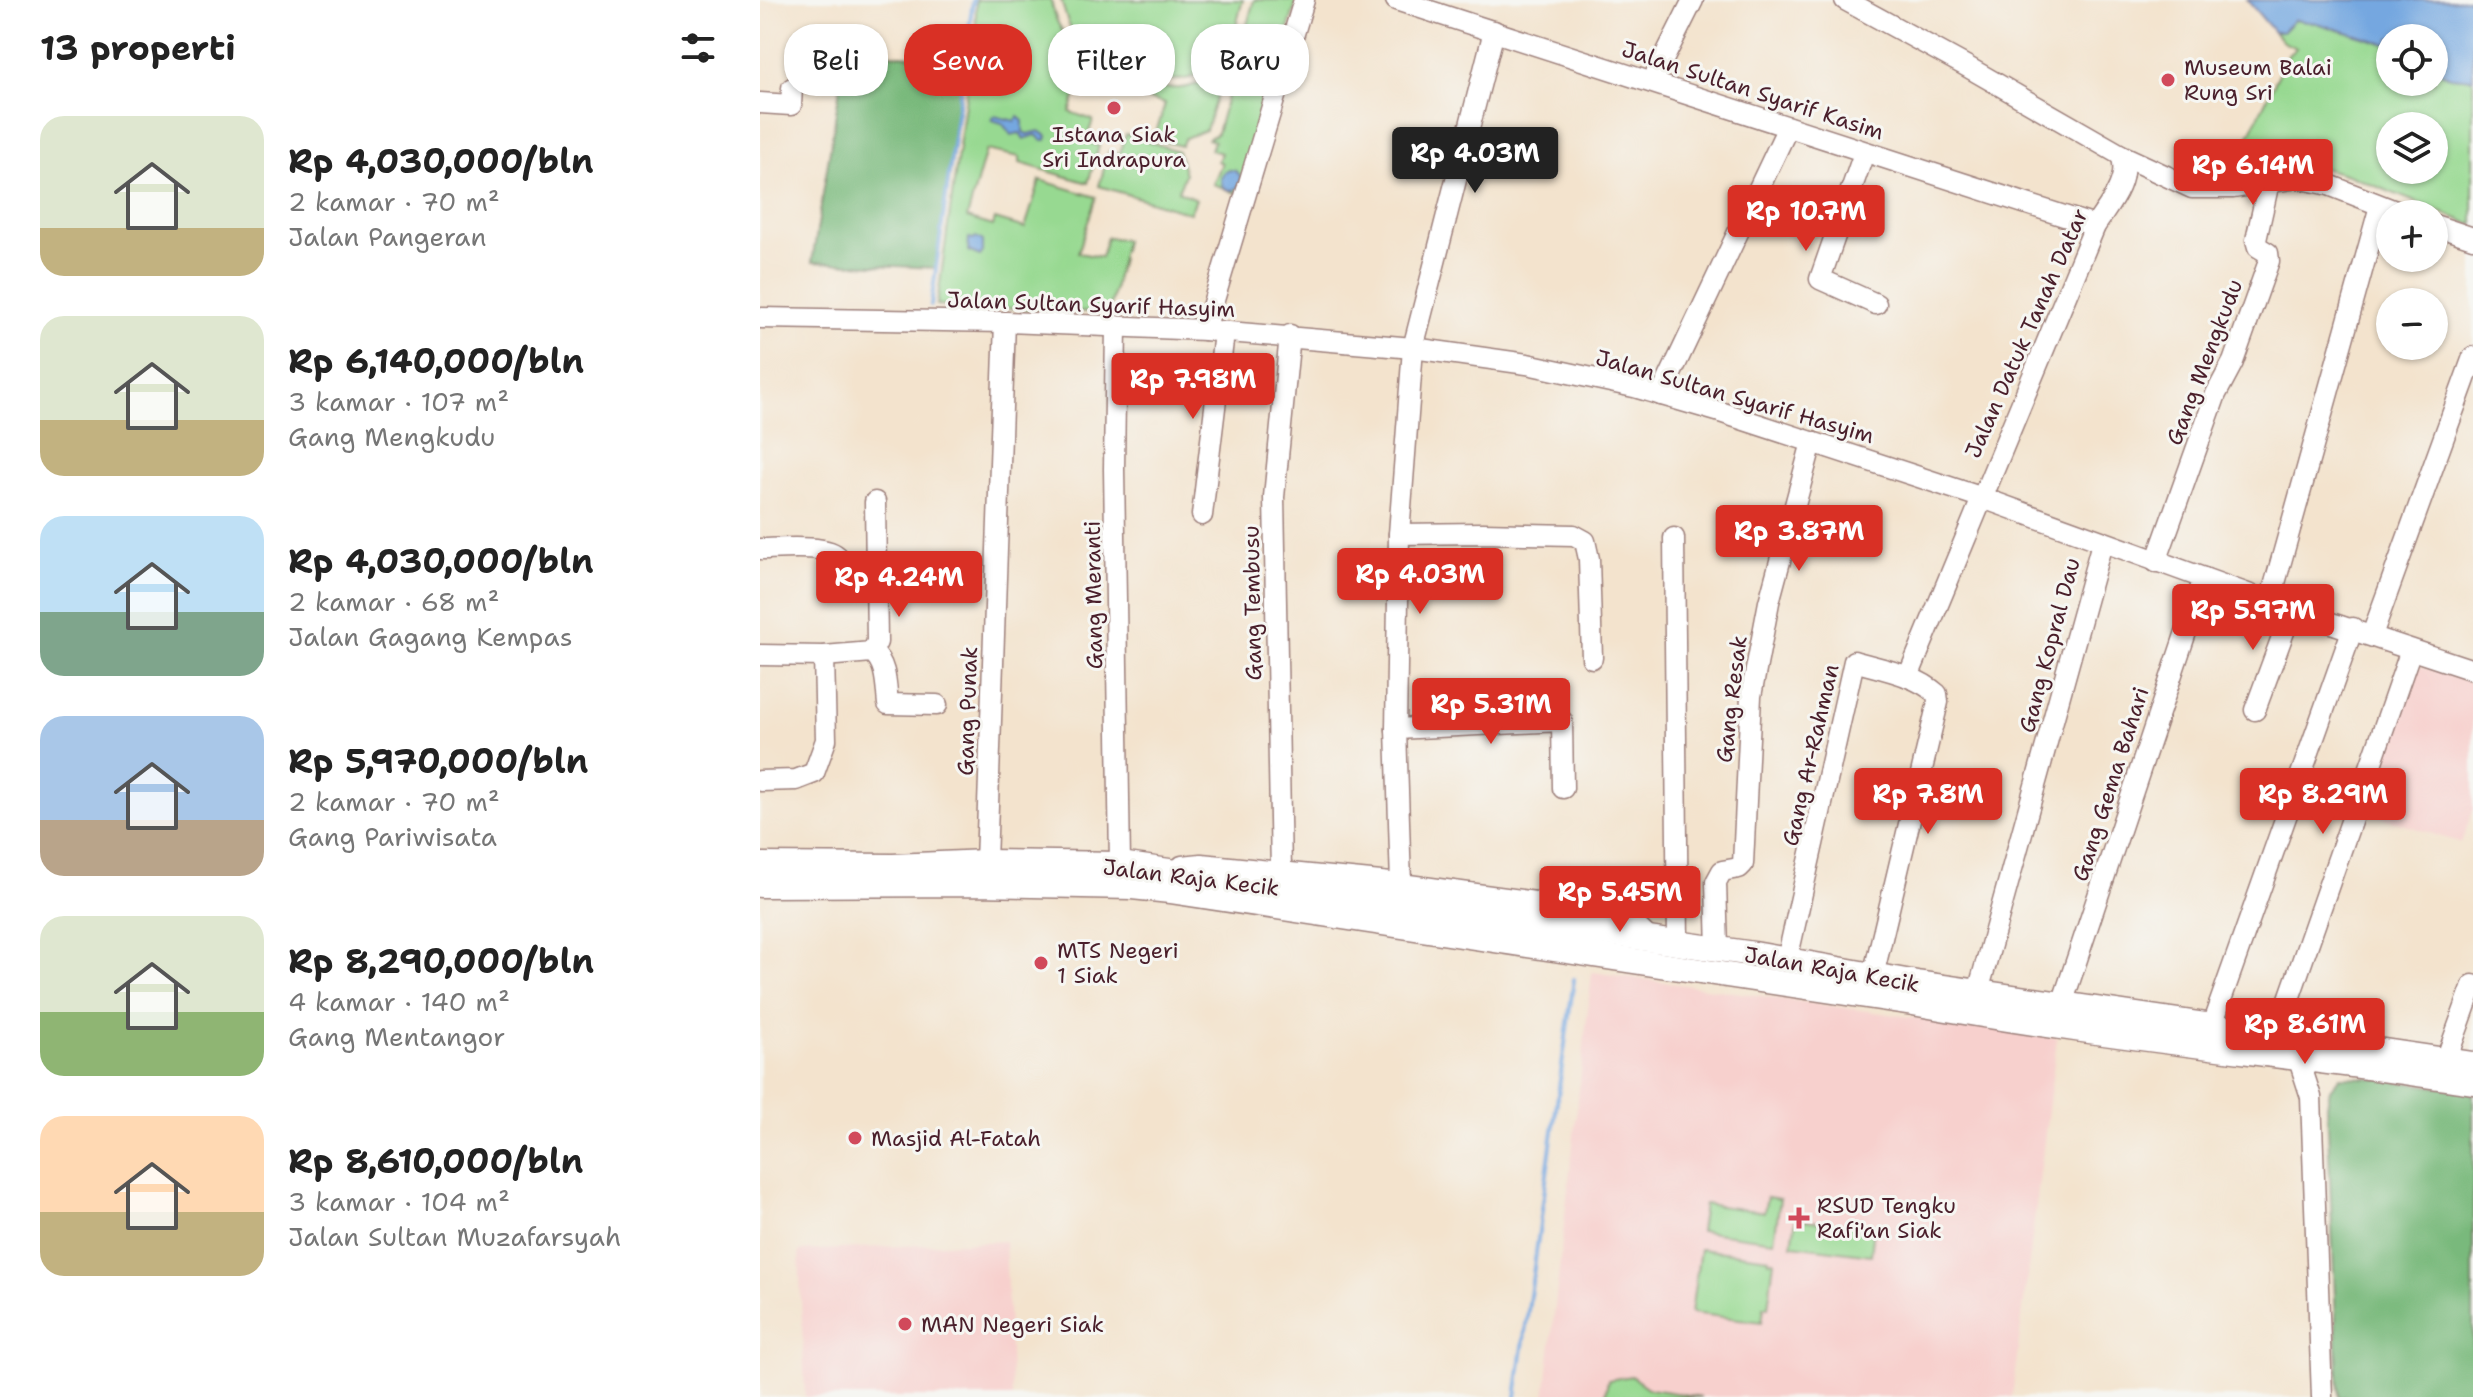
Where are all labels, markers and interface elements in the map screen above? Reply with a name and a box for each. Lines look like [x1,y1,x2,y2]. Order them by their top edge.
chip: Beli [784,24,888,96]
chip: Sewa [904,24,1032,96]
chip: Filter [1048,24,1175,96]
chip: Baru [1191,24,1309,96]
map controls [2376,24,2448,360]
button: locate [2376,24,2448,96]
text: 13 properti [40,25,236,71]
icon: filters [676,26,720,70]
street label: Jalan Sultan Syarif Kasim [1618,34,1888,147]
place label: Museum Balai Rung Sri [2184,53,2332,107]
marker: Museum Balai Rung Sri [2159,71,2177,89]
marker: Istana Siak Sri Indrapura [1105,99,1123,117]
button: layers [2376,112,2448,184]
place label: Istana Siak Sri Indrapura [1042,120,1186,174]
pin: Rp 4.03M [1392,127,1558,195]
text: Rp 4.03M [1410,135,1540,170]
text: Rp 4,030,000/bln [288,138,594,184]
pin: Rp 6.14M [2170,139,2336,207]
text: Rp 6.14M [2192,147,2314,182]
icon: home [104,148,200,244]
text: 2 kamar · 70 m² [288,184,500,219]
pin: Rp 10.7M [1723,185,1889,253]
text: Rp 10.7M [1746,193,1866,228]
button: + [2376,200,2448,272]
street label: Jalan Datuk Tanah Datar [1958,204,2095,463]
text: Jalan Pangeran [288,219,486,254]
street label: Gang Mengkudu [2159,275,2249,449]
street label: Jalan Sultan Syarif Hasyim [946,285,1236,324]
button: − [2376,288,2448,360]
text: Rp 6,140,000/bln [288,338,584,384]
street label: Jalan Sultan Syarif Hasyim [1592,343,1878,450]
icon: home [104,348,200,444]
pin: Rp 7.98M [1110,353,1276,421]
text: Rp 7.98M [1130,361,1257,396]
text: 3 kamar · 107 m² [288,384,509,419]
text: Gang Mengkudu [288,419,495,454]
pin: Rp 3.87M [1716,505,1882,573]
text: Rp 3.87M [1734,513,1864,548]
street label: Gang Meranti [1078,520,1109,670]
street label: Gang Tembusu [1237,525,1268,681]
text: Rp 4,030,000/bln [288,538,594,584]
icon: home [104,548,200,644]
pin: Rp 4.03M [1337,548,1503,616]
pin: Rp 4.24M [816,551,982,619]
street label: Gang Kopral Dau [2012,554,2087,736]
text: Rp 4.03M [1355,556,1485,591]
text: Rp 4.24M [834,559,964,594]
text: 2 kamar · 68 m² [288,584,499,619]
pin: Rp 5.97M [2170,584,2336,652]
text: Rp 5.97M [2190,592,2316,627]
text: Jalan Gagang Kempas [288,619,573,654]
street label: Gang Resak [1709,634,1754,764]
street label: Gang Punak [951,646,984,776]
street label: Gang Ar-Rahman [1775,661,1846,849]
pin: Rp 5.31M [1408,678,1574,746]
street label: Gang Gema Bahari [2065,683,2156,885]
text: Rp 5.31M [1430,686,1552,721]
text: Rp 5,970,000/bln [288,738,588,784]
icon: home [104,748,200,844]
pin: Rp 7.8M [1854,768,2002,836]
pin: Rp 8.29M [2240,768,2406,836]
text: Rp 7.8M [1872,776,1984,811]
text: Rp 8.29M [2258,776,2388,811]
text: 2 kamar · 70 m² [288,784,500,819]
text: Gang Pariwisata [288,819,497,854]
street label: Jalan Raja Kecik [1101,852,1281,903]
pin: Rp 5.45M [1537,866,1703,934]
text: Rp 5.45M [1557,874,1683,909]
place label: MTS Negeri 1 Siak [1057,936,1179,990]
text: Rp 8,290,000/bln [288,938,594,984]
street label: Jalan Raja Kecik [1742,940,1922,999]
icon: home [104,948,200,1044]
marker: MTS Negeri 1 Siak [1032,954,1050,972]
text: 4 kamar · 140 m² [288,984,510,1019]
pin: Rp 8.61M [2222,998,2388,1066]
text: Rp 8.61M [2244,1006,2366,1041]
text: Gang Mentangor [288,1019,505,1054]
place label: Masjid Al-Fatah [871,1124,1041,1153]
marker: Masjid Al-Fatah [846,1129,864,1147]
text: Rp 8,610,000/bln [288,1138,583,1184]
icon: home [104,1148,200,1244]
text: 3 kamar · 104 m² [288,1184,510,1219]
place label: RSUD Tengku Rafi'an Siak [1817,1191,1956,1245]
marker: RSUD Tengku Rafi'an Siak [1788,1207,1810,1229]
text: Jalan Sultan Muzafarsyah [288,1219,621,1254]
place label: MAN Negeri Siak [921,1310,1104,1339]
marker: MAN Negeri Siak [896,1315,914,1333]

